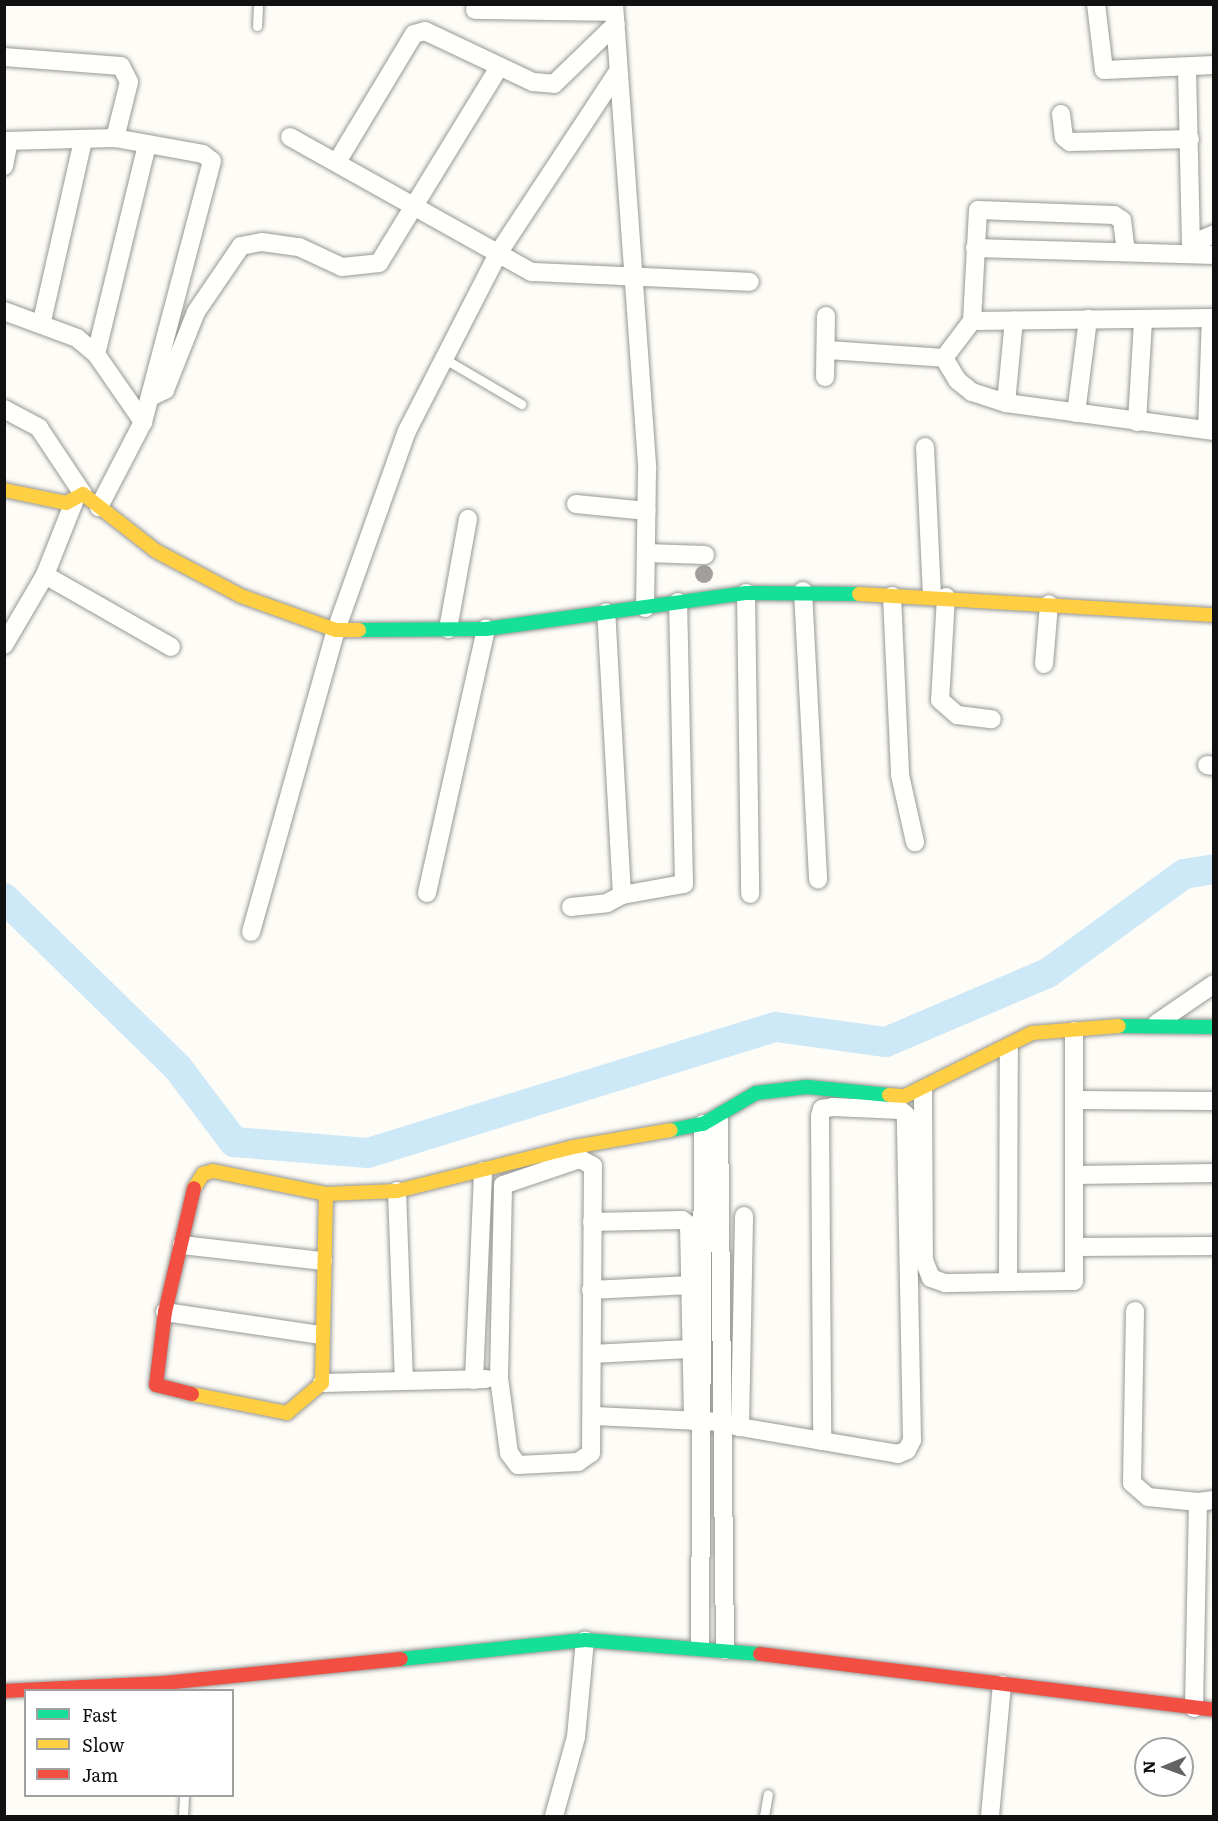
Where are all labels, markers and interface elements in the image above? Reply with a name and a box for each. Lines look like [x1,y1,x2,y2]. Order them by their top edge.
legend [24,1689,234,1797]
text: Fast [82,1701,117,1728]
text: Slow [82,1731,124,1758]
north arrow [1134,1737,1194,1797]
text: N [1136,1760,1160,1774]
text: Jam [82,1761,118,1788]

